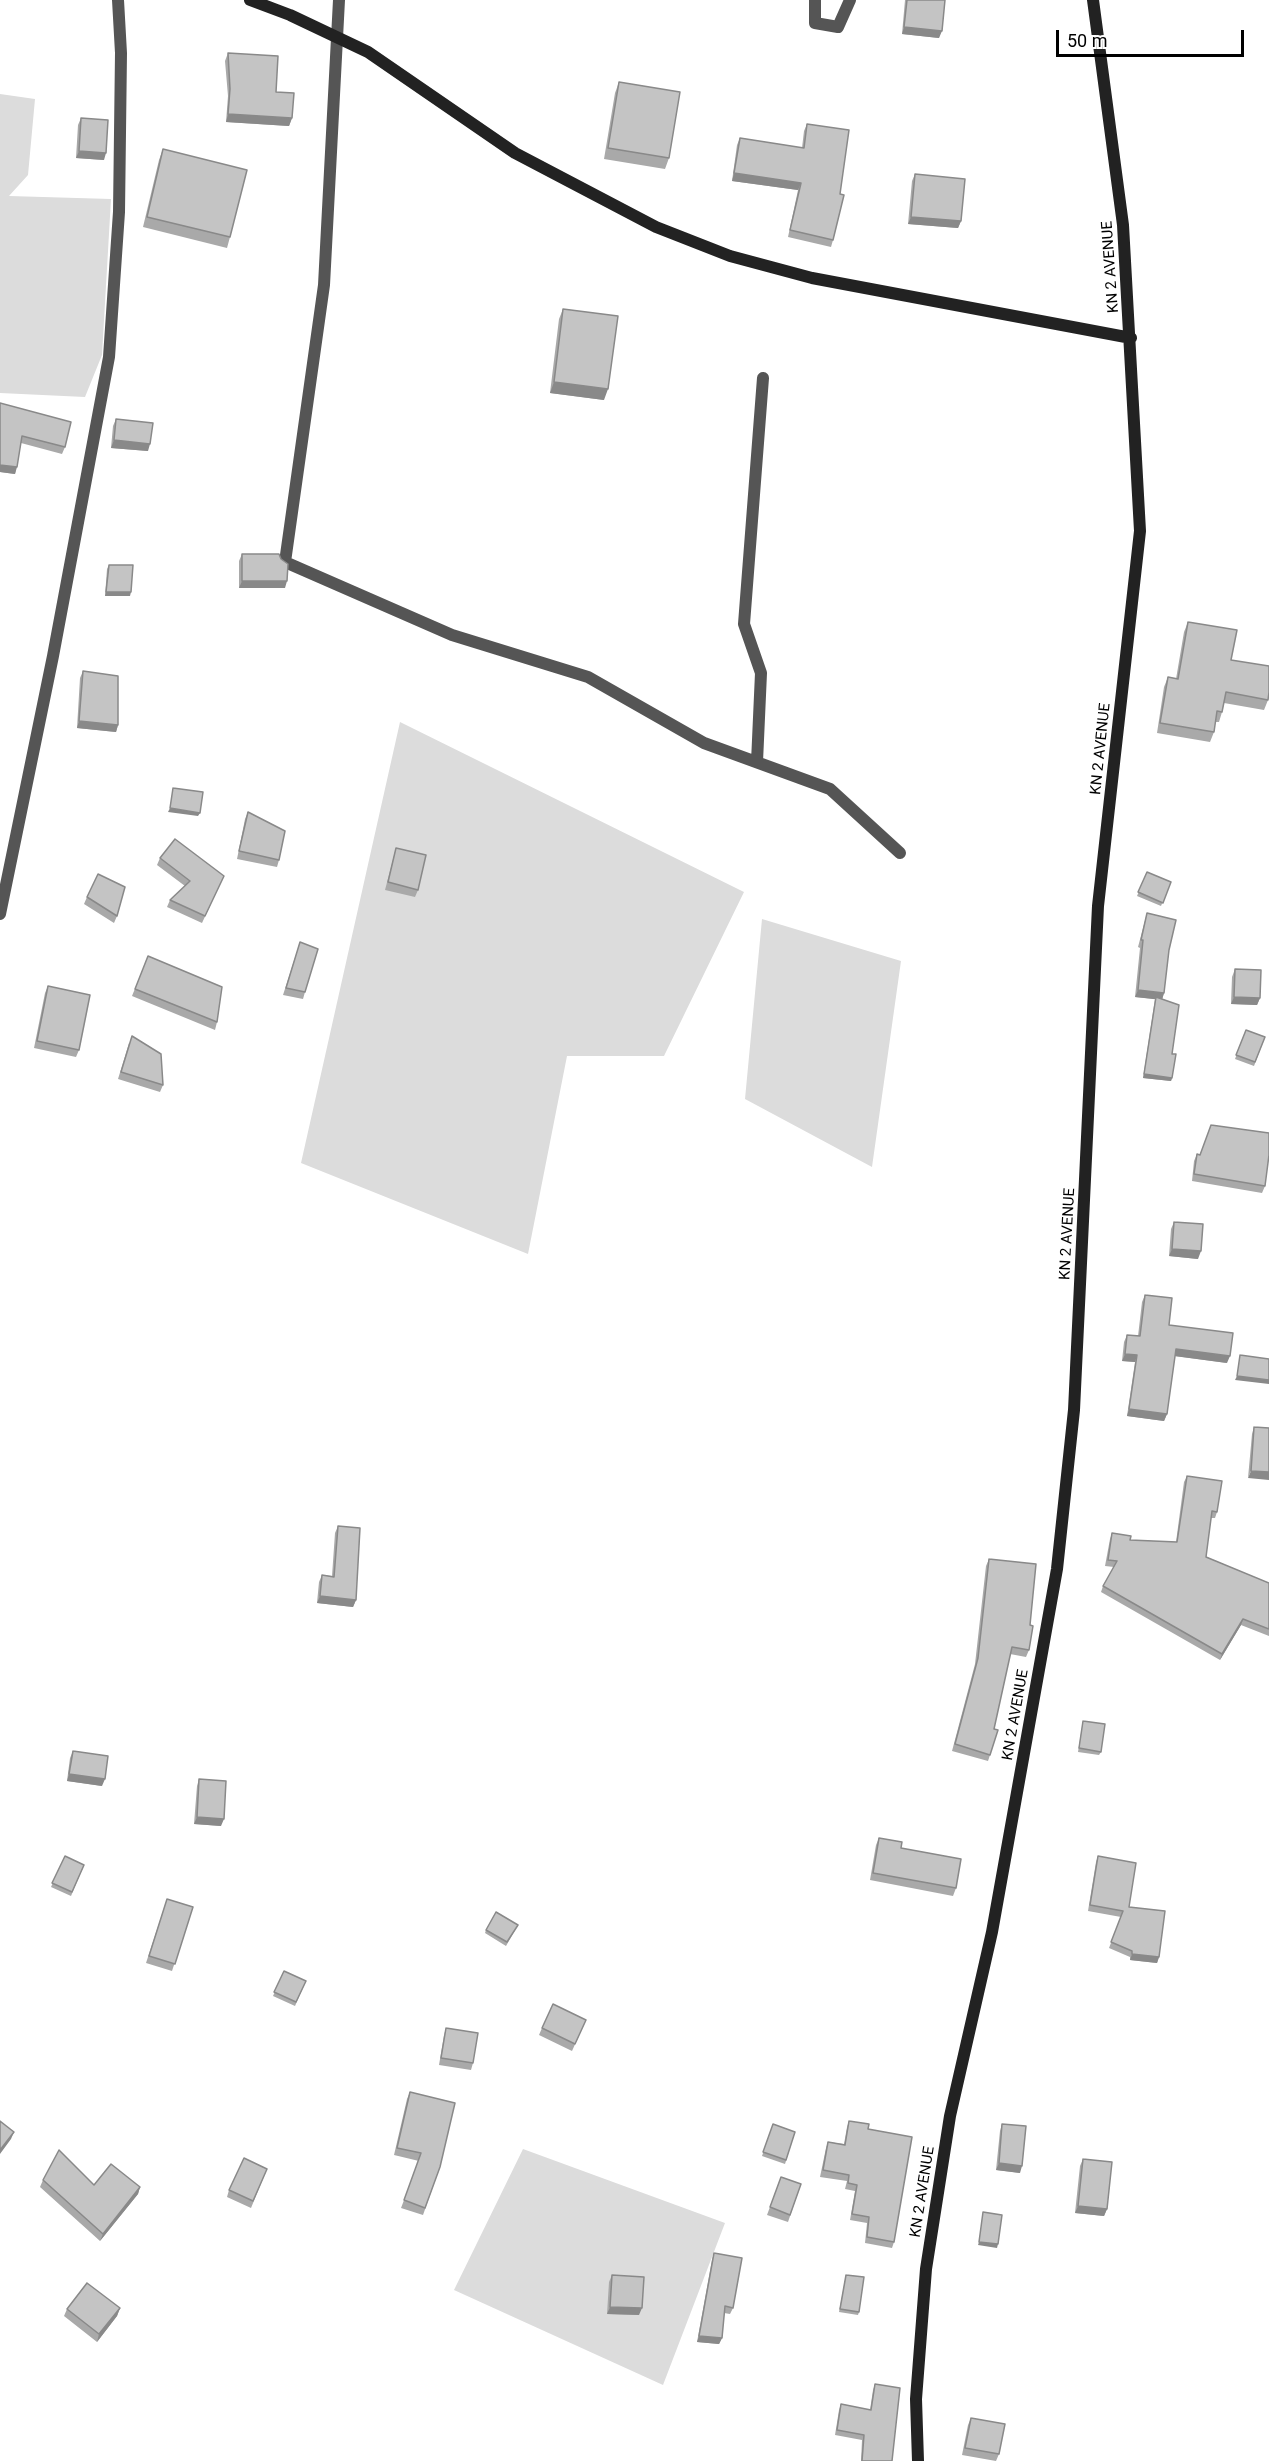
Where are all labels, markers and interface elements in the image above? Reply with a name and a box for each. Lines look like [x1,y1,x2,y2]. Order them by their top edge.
scale bar [1059,18,1246,56]
text: 50 m [1067,30,1107,51]
street label: KN 2 AVENUE [1099,220,1123,314]
street label: KN 2 AVENUE [1087,702,1115,796]
street label: KN 2 AVENUE [1057,1188,1079,1280]
street label: KN 2 AVENUE [999,1668,1033,1762]
street label: KN 2 AVENUE [907,2145,939,2239]

